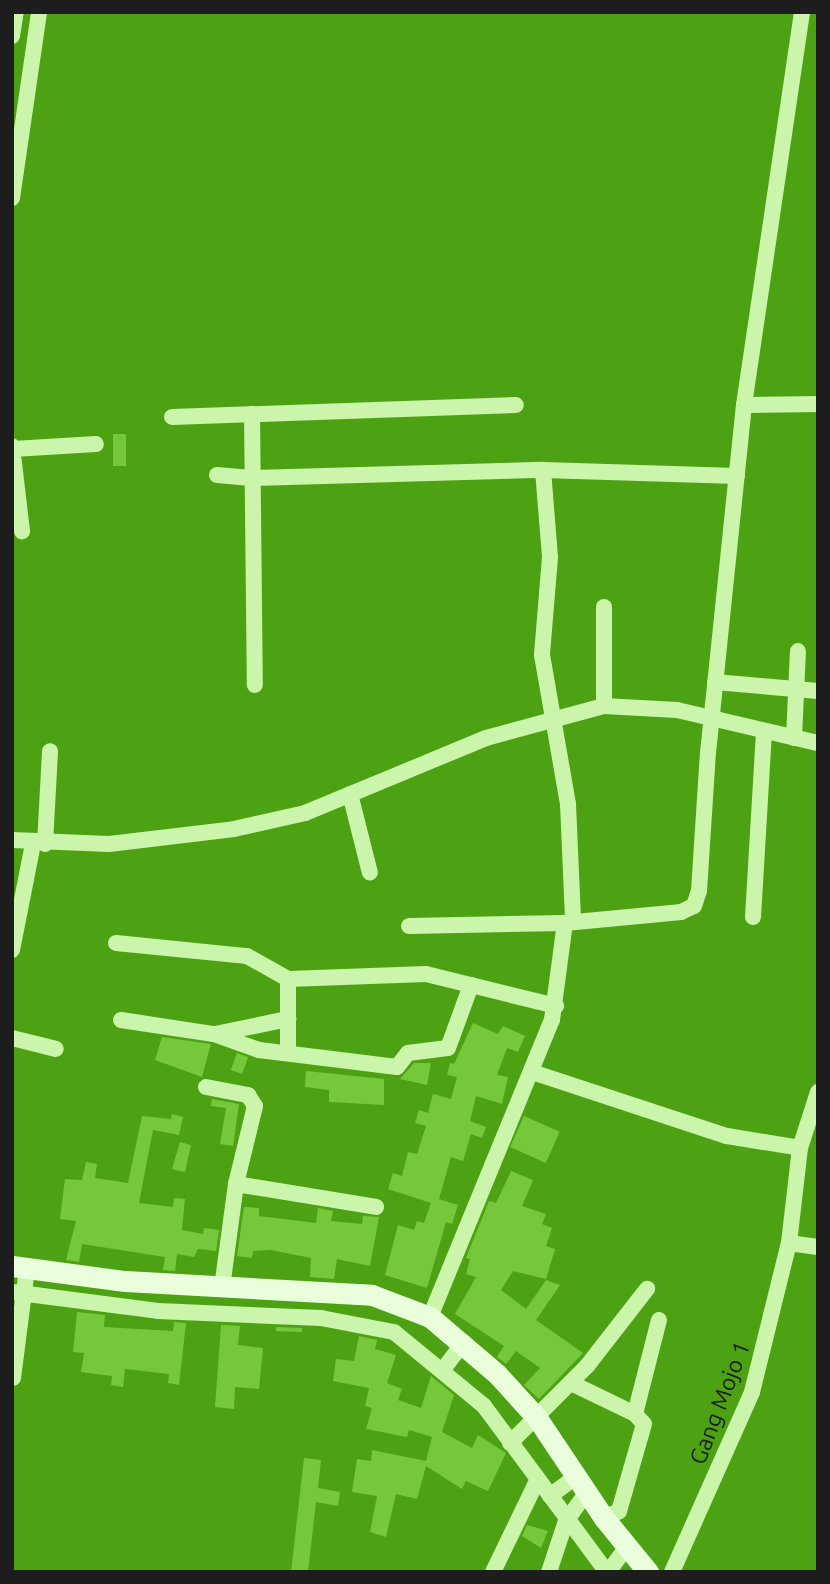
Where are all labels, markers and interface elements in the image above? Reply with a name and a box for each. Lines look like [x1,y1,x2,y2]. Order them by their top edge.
street label: Gang Mojo 1 [684,1338,756,1468]

